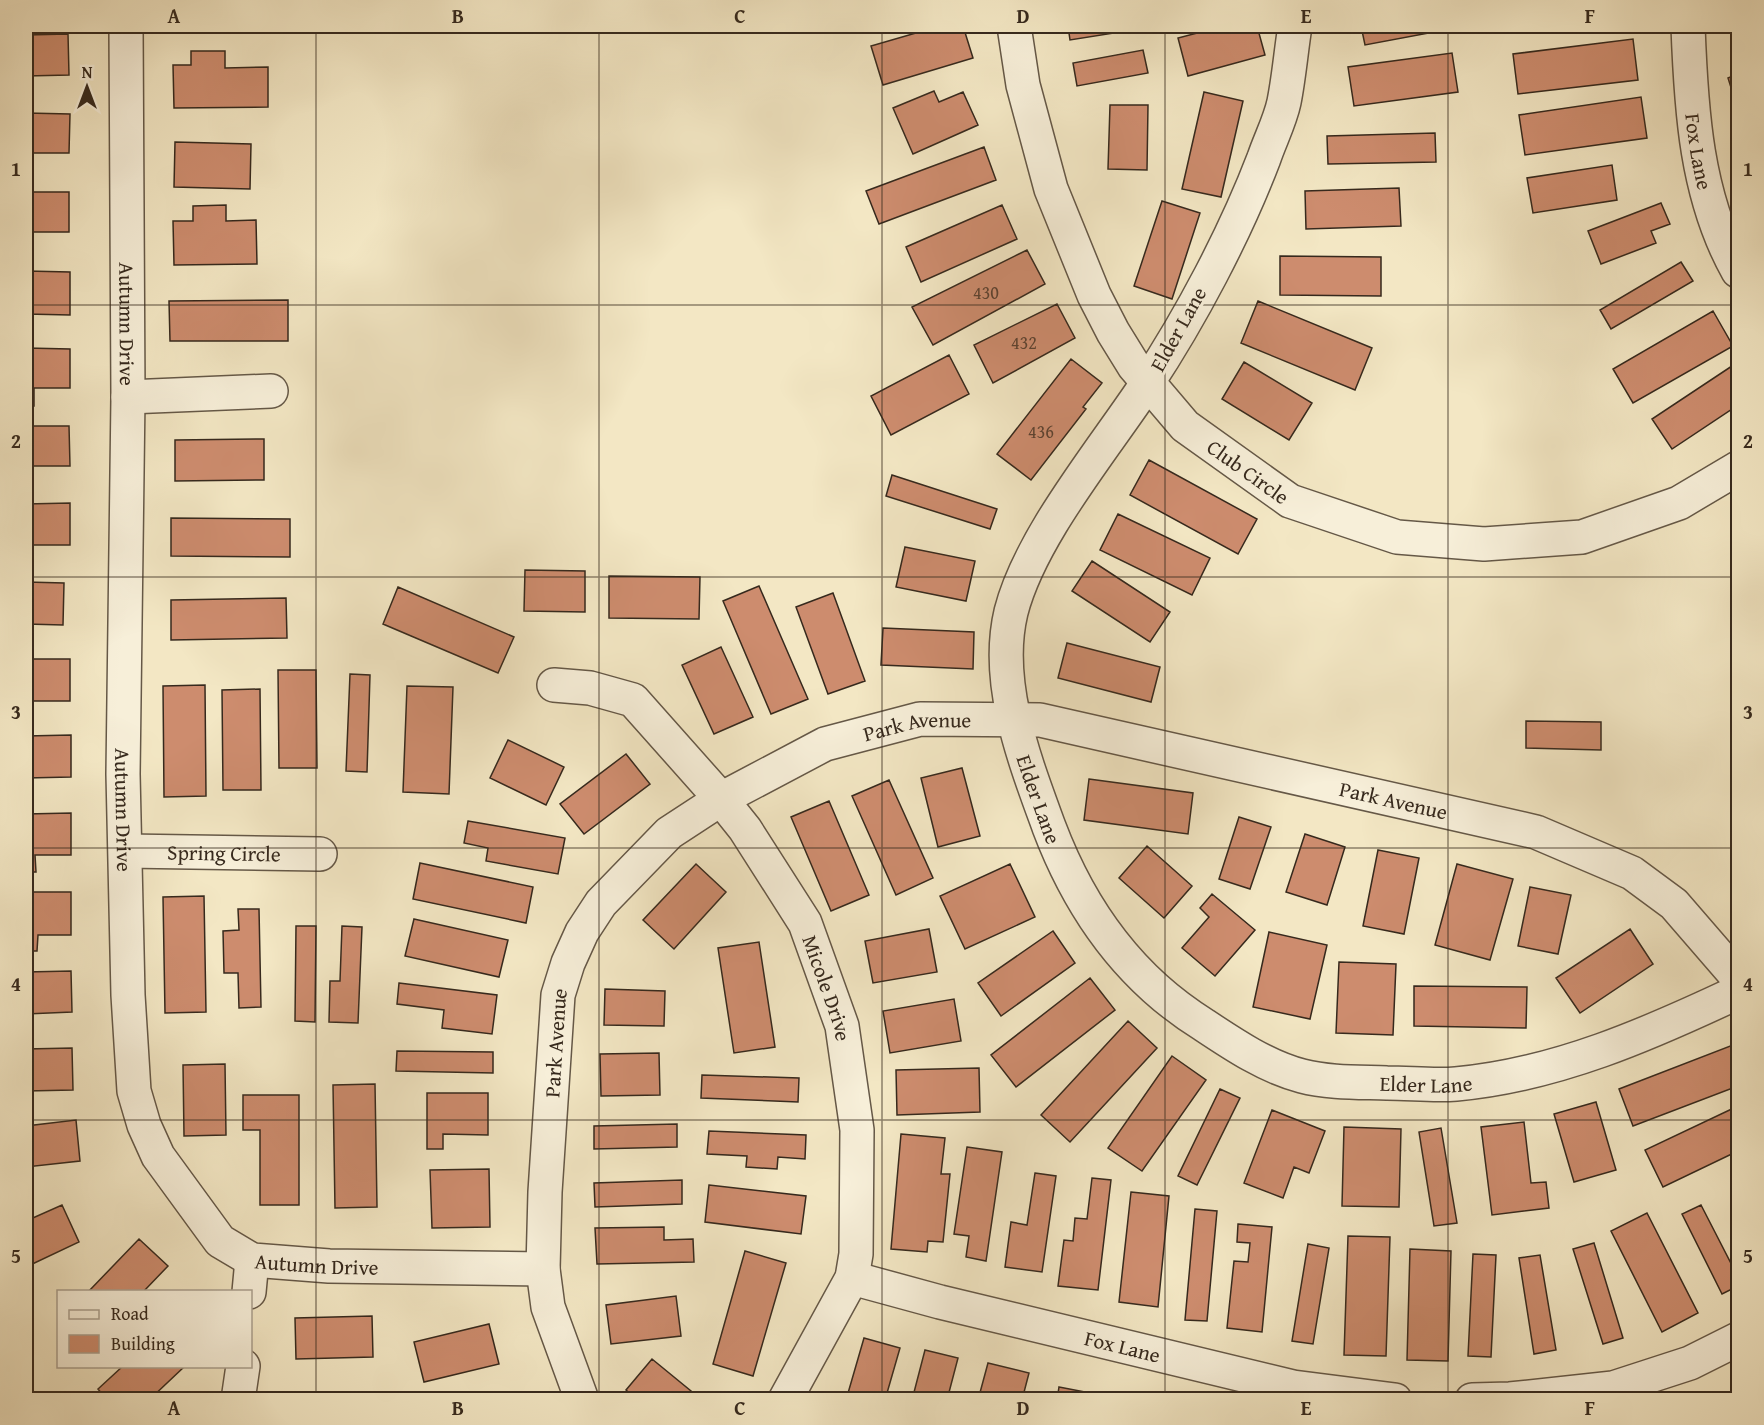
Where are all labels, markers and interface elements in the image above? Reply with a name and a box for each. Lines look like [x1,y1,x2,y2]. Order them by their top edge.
text: A [168,1,181,30]
text: B [452,1,464,30]
text: C [734,1,746,30]
text: D [1016,1,1030,30]
text: E [1301,1,1312,30]
text: F [1585,1,1595,30]
north arrow [57,57,117,117]
text: N [82,60,93,84]
street label: Fox Lane [1678,112,1721,193]
text: 1 [11,154,21,183]
text: 1 [1743,154,1753,183]
street label: Autumn Drive [112,262,143,386]
house number: 430 [973,279,999,306]
street label: Elder Lane [1142,281,1214,377]
house number: 432 [1011,329,1037,356]
house number: 436 [1028,418,1054,445]
text: 2 [11,426,21,455]
text: 2 [1743,426,1753,455]
street label: Club Circle [1201,431,1296,511]
text: 3 [11,697,21,726]
text: 3 [1743,697,1753,726]
street label: Park Avenue [859,703,972,749]
street label: Autumn Drive [107,748,141,872]
street label: Elder Lane [1009,751,1070,849]
street label: Park Avenue [1337,773,1451,827]
street label: Spring Circle [167,836,281,869]
street label: Micole Drive [795,930,859,1043]
text: 4 [11,969,21,998]
text: 4 [1743,969,1753,998]
street label: Park Avenue [536,983,575,1098]
street label: Elder Lane [1379,1067,1474,1100]
text: 5 [11,1241,21,1270]
text: 5 [1743,1241,1753,1270]
street label: Autumn Drive [254,1245,379,1282]
legend [57,1290,252,1368]
text: Road [111,1300,149,1327]
street label: Fox Lane [1082,1322,1164,1370]
text: Building [111,1330,175,1357]
text: A [168,1393,181,1422]
text: B [452,1393,464,1422]
text: C [734,1393,746,1422]
text: D [1016,1393,1030,1422]
text: E [1301,1393,1312,1422]
text: F [1585,1393,1595,1422]

